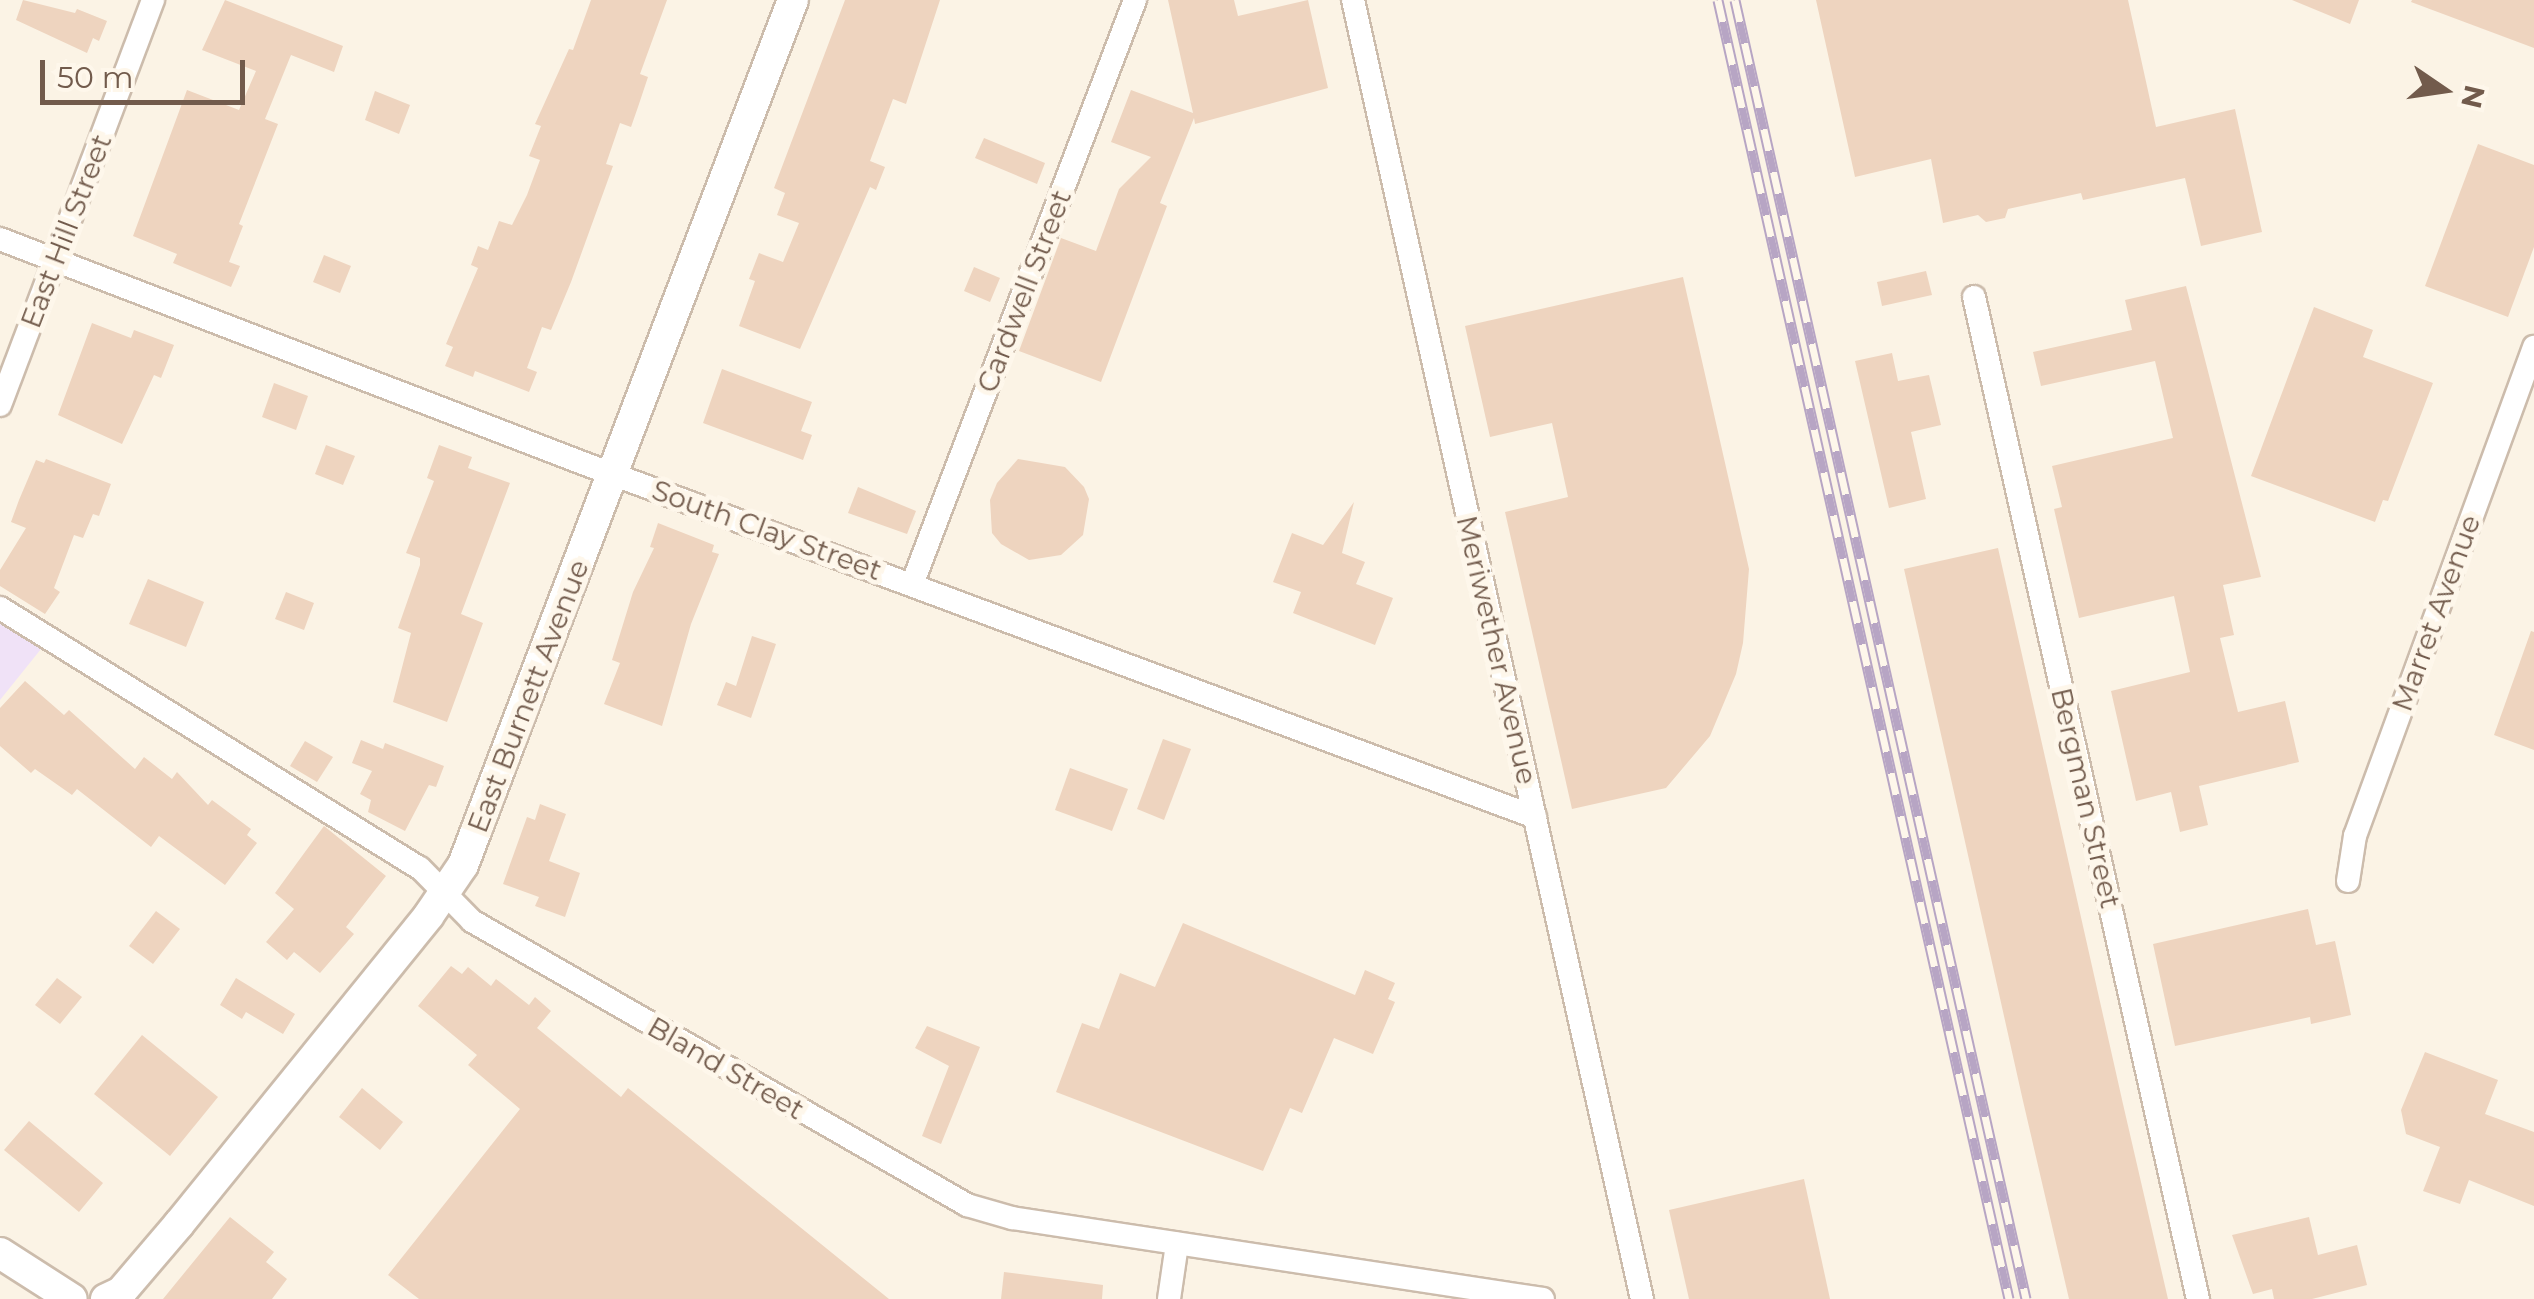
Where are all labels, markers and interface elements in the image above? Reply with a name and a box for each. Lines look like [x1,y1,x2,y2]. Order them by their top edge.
scale bar [45,40,250,102]
north arrow [2394,40,2494,140]
text: 50 m [57,59,134,96]
text: N [2454,82,2492,112]
street label: East Hill Street [14,129,118,333]
street label: Cardwell Street [970,185,1078,397]
street label: South Clay Street [648,473,886,587]
street label: Marret Avenue [2385,510,2487,716]
street label: Meriwether Avenue [1450,512,1544,788]
street label: East Burnett Avenue [460,555,596,837]
street label: Bergman Street [2044,684,2128,912]
street label: Bland Street [642,1010,810,1126]

